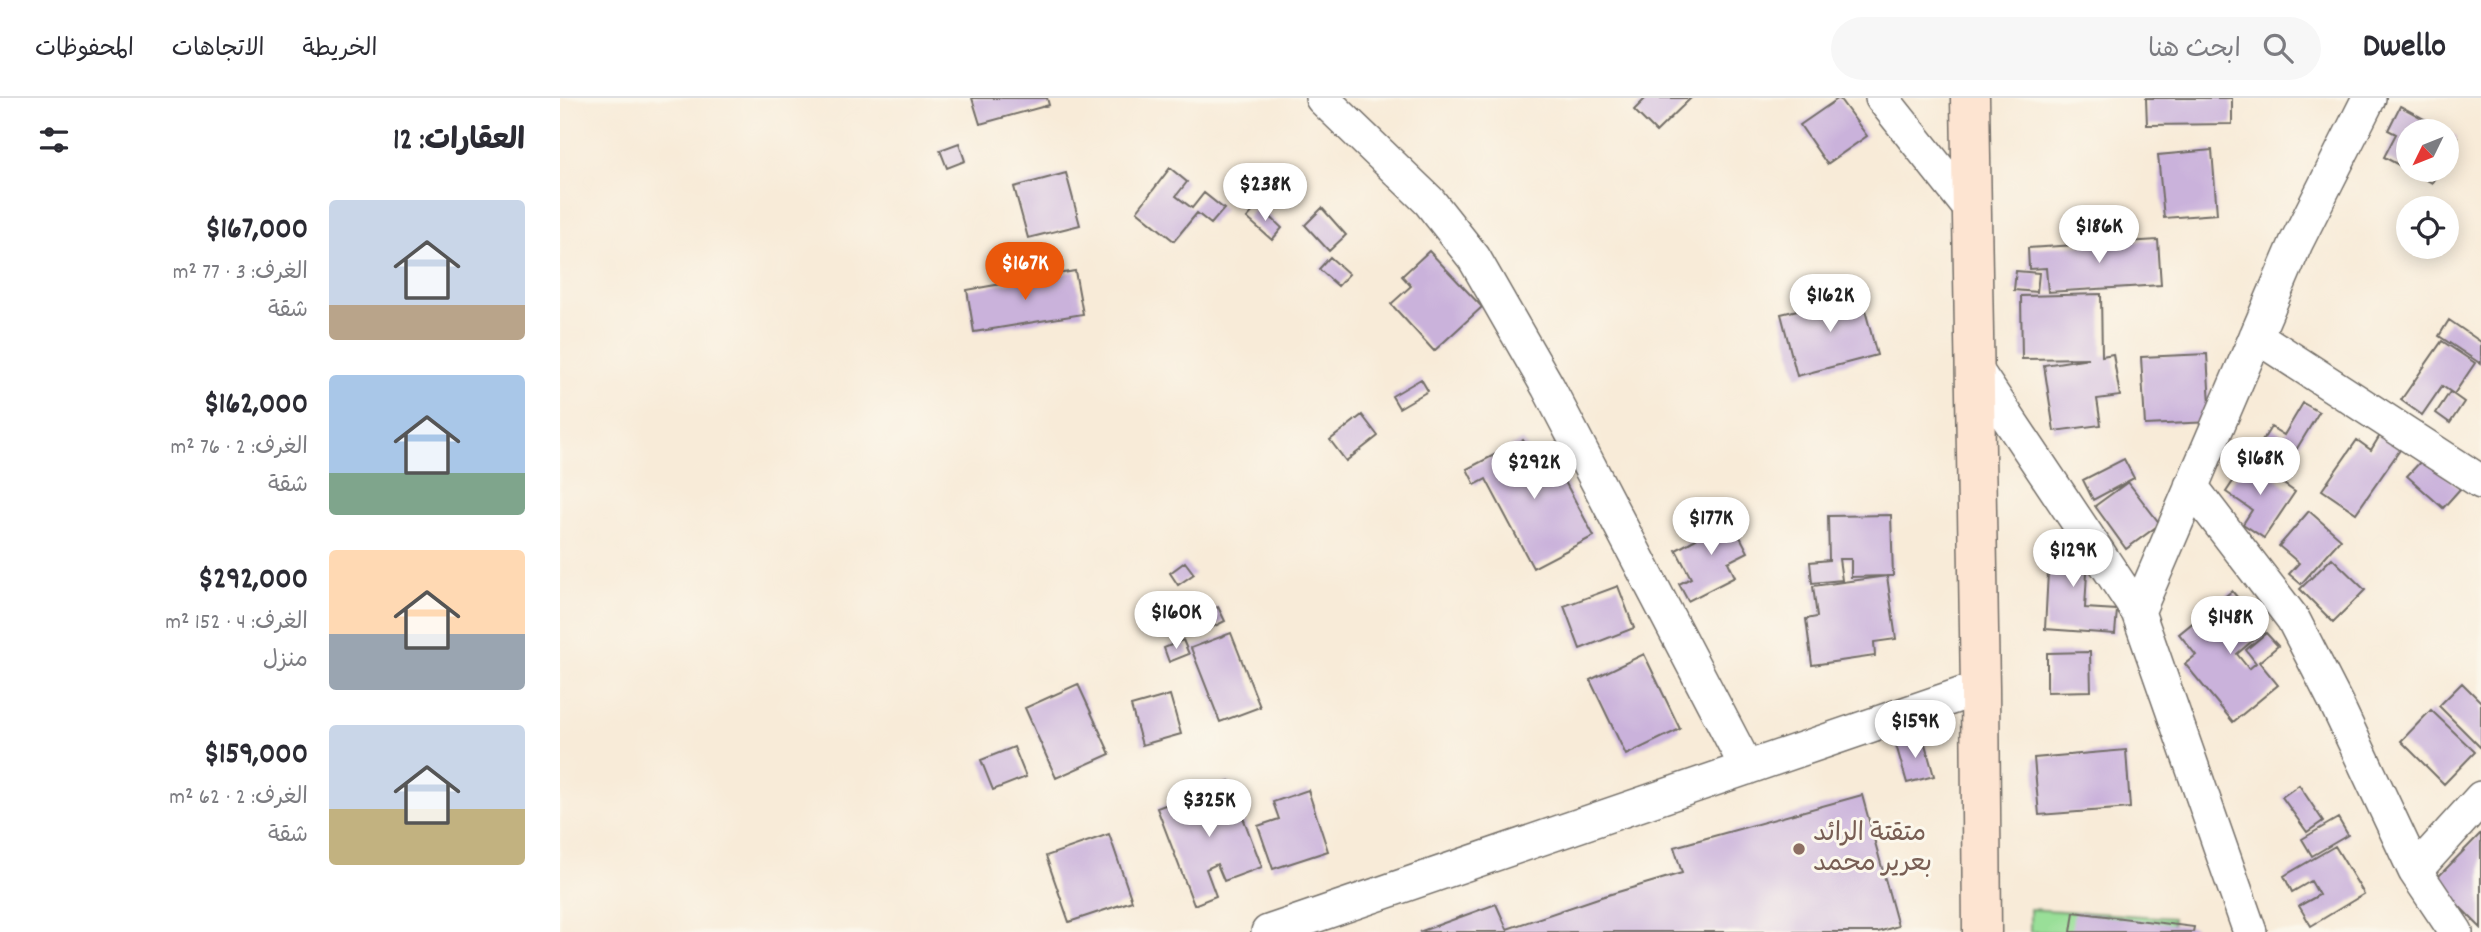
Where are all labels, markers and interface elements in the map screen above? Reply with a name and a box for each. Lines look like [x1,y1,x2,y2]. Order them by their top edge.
search box [1831,17,2321,80]
text: Dwello [2363,25,2446,72]
icon: search [2259,29,2297,67]
text: ابحث هنا [2148,32,2241,69]
text: المحفوظات [35,33,134,67]
text: الاتجاهات [172,33,265,67]
text: الخريطة [303,33,377,67]
north arrow [2396,119,2459,182]
map controls [2396,119,2459,259]
icon: filters [35,121,73,159]
text: العقارات: 12 [393,121,525,164]
pin: $238K [1216,164,1314,223]
text: $238K [1239,169,1291,202]
button: locate [2396,196,2459,259]
pin: $186K [2050,206,2148,265]
text: $167,000 [205,210,308,253]
text: $186K [2075,211,2123,244]
icon: home [385,228,469,312]
pin: $167K [976,242,1074,302]
text: $167K [1001,248,1049,281]
text: الغرف: 3 · 77 m² [173,257,308,290]
pin: $162K [1781,274,1879,334]
text: $162K [1806,280,1854,313]
text: شقة [268,295,308,328]
text: $162,000 [204,385,308,428]
icon: home [385,403,469,487]
text: الغرف: 2 · 76 m² [170,432,308,465]
pin: $168K [2211,438,2309,497]
pin: $292K [1485,442,1583,501]
text: $168K [2236,443,2284,476]
text: $292K [1508,447,1560,480]
text: شقة [268,470,308,503]
pin: $177K [1662,498,1760,557]
text: $177K [1689,503,1733,536]
pin: $129K [2024,530,2122,589]
text: $129K [2049,535,2097,568]
text: $292,000 [198,560,308,603]
icon: home [385,578,469,662]
pin: $160K [1127,592,1225,651]
pin: $148K [2181,596,2279,656]
text: $160K [1150,597,1202,630]
text: $148K [2207,602,2253,635]
text: الغرف: 4 · 152 m² [165,607,308,640]
text: منزل [263,645,308,678]
pin: $159K [1866,700,1964,760]
text: $159K [1891,706,1939,739]
text: $159,000 [204,735,308,778]
icon: home [385,753,469,837]
pin: $325K [1160,780,1258,839]
text: الغرف: 2 · 62 m² [169,782,308,815]
text: $325K [1182,785,1236,818]
place label: متقتة الرائد بعرير محمد [1813,816,1932,883]
text: شقة [268,820,308,853]
marker: متقتة الرائد بعرير محمد [1791,841,1807,857]

